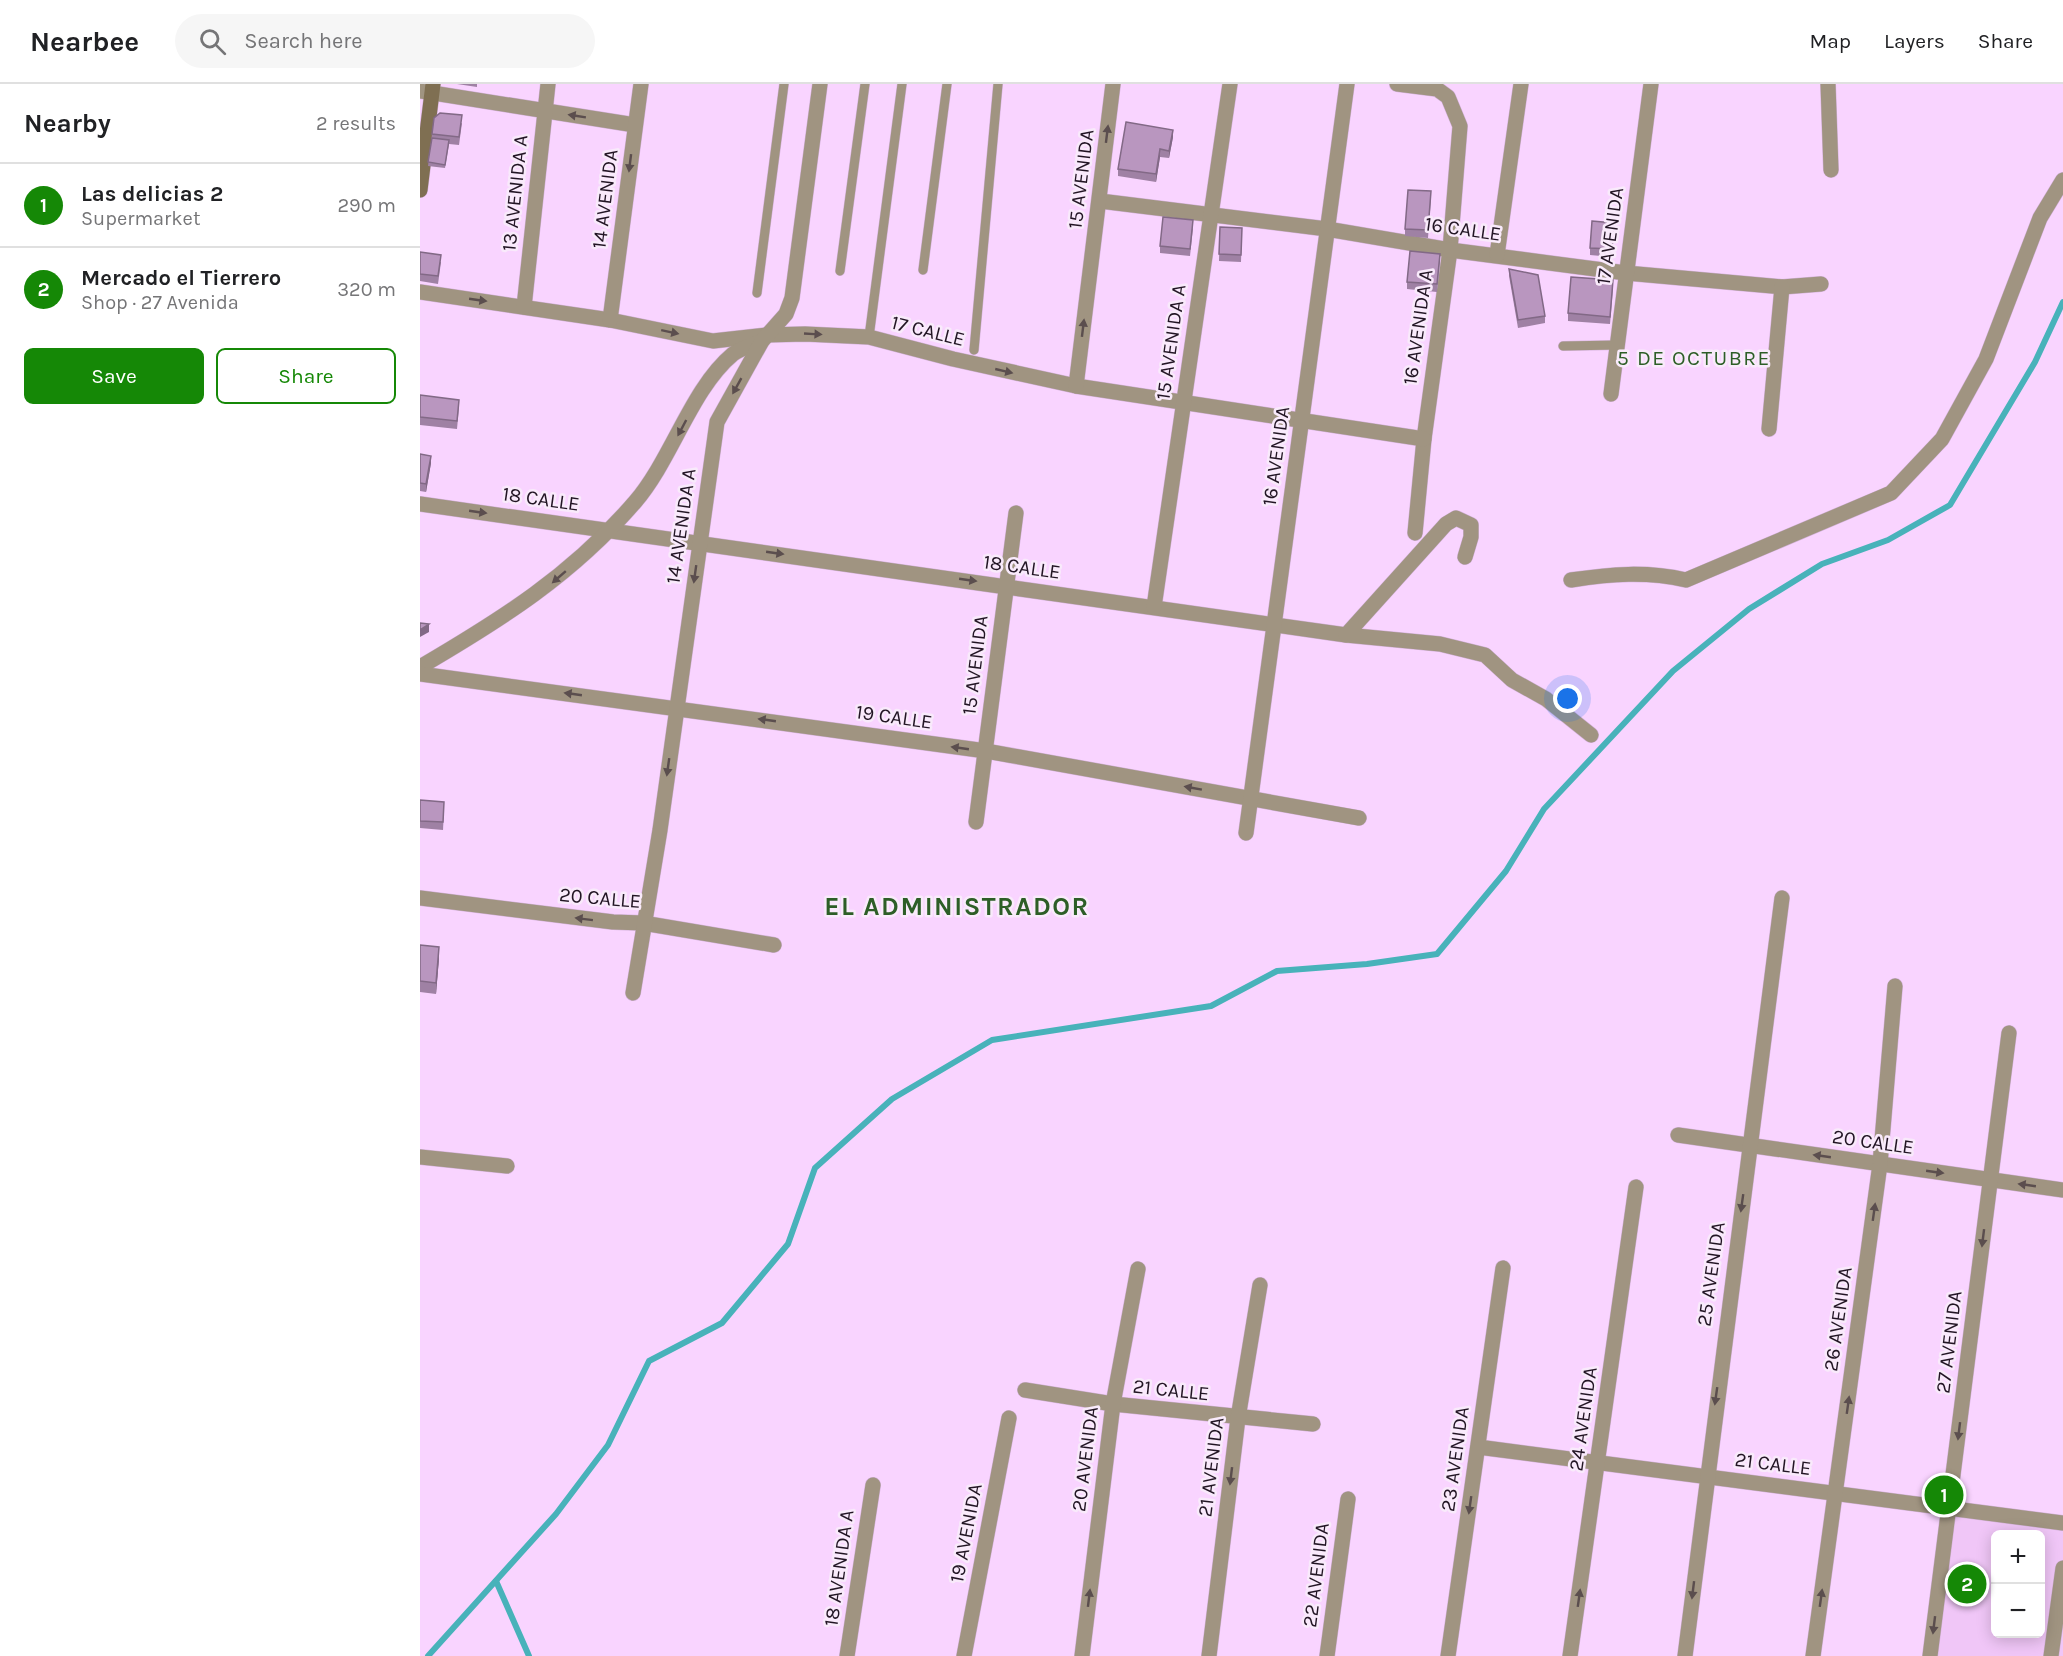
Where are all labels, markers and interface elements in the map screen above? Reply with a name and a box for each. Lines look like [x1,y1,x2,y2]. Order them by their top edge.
search box [175,14,595,68]
text: Nearbee [30,25,139,58]
icon: search [196,25,229,58]
text: Search here [244,28,363,54]
text: Map [1809,29,1851,53]
text: Layers [1884,29,1945,53]
text: Share [1978,29,2033,53]
text: Nearby [24,108,111,139]
one-way arrow [568,111,587,120]
text: 2 results [316,112,396,135]
one-way arrow [1103,125,1112,144]
street label: 15 AVENIDA [1063,128,1099,230]
street label: 13 AVENIDA A [497,134,533,252]
street label: 14 AVENIDA [587,148,623,250]
one-way arrow [626,153,635,172]
text: Las delicias 2 [81,181,223,207]
street label: 17 AVENIDA [1592,186,1628,286]
text: 1 [40,194,47,217]
text: 290 m [337,194,396,217]
text: Supermarket [81,207,200,230]
street label: 16 CALLE [1424,212,1502,246]
text: Mercado el Tierrero [81,265,281,291]
street label: 16 AVENIDA A [1399,268,1437,386]
text: 2 [37,278,50,301]
text: 320 m [337,278,396,301]
street label: 15 AVENIDA A [1152,283,1190,401]
text: Shop · 27 Avenida [81,291,239,314]
one-way arrow [468,296,487,305]
street label: 17 CALLE [889,311,967,351]
one-way arrow [1079,318,1088,337]
one-way arrow [661,328,680,337]
one-way arrow [803,330,822,339]
district label: 5 DE OCTUBRE [1617,346,1771,370]
button: Save [24,348,204,404]
button: Share [216,348,396,404]
one-way arrow [994,366,1013,376]
one-way arrow [733,377,743,394]
street label: 16 AVENIDA [1258,405,1294,507]
one-way arrow [677,419,687,436]
street label: 14 AVENIDA A [662,467,700,585]
street label: 18 CALLE [501,482,581,516]
one-way arrow [469,507,488,516]
one-way arrow [766,549,785,558]
street label: 18 CALLE [982,550,1062,584]
one-way arrow [690,564,699,583]
one-way arrow [552,570,567,583]
one-way arrow [959,576,978,585]
street label: 15 AVENIDA [957,614,993,716]
your location [1553,684,1582,713]
one-way arrow [564,689,583,699]
street label: 19 CALLE [854,700,934,734]
one-way arrow [757,716,776,725]
one-way arrow [950,743,969,752]
one-way arrow [664,757,673,776]
one-way arrow [1184,784,1203,793]
street label: 20 CALLE [558,883,642,913]
district label: EL ADMINISTRADOR [824,891,1090,922]
one-way arrow [575,914,594,923]
street label: 20 CALLE [1831,1125,1915,1159]
one-way arrow [1813,1151,1832,1160]
one-way arrow [1926,1167,1945,1176]
one-way arrow [2017,1180,2036,1189]
one-way arrow [1737,1194,1747,1213]
one-way arrow [1869,1202,1878,1221]
street label: 25 AVENIDA [1692,1220,1730,1328]
one-way arrow [1979,1228,1988,1247]
street label: 26 AVENIDA [1819,1265,1857,1373]
street label: 27 AVENIDA [1931,1289,1967,1395]
street label: 24 AVENIDA [1564,1365,1602,1473]
street label: 21 CALLE [1132,1375,1210,1405]
one-way arrow [1712,1387,1721,1406]
one-way arrow [1843,1395,1852,1414]
street label: 20 AVENIDA [1067,1405,1103,1513]
street label: 23 AVENIDA [1436,1405,1474,1513]
street label: 21 AVENIDA [1193,1416,1229,1518]
one-way arrow [1954,1422,1963,1441]
street label: 21 CALLE [1734,1448,1812,1480]
one-way arrow [1226,1467,1235,1486]
pin: 1 [1924,1472,1964,1518]
street label: 19 AVENIDA [945,1482,987,1584]
one-way arrow [1465,1496,1474,1515]
street label: 18 AVENIDA A [819,1508,859,1628]
street label: 22 AVENIDA [1298,1521,1334,1629]
map controls [1991,1530,2045,1638]
button: + [1991,1530,2045,1584]
pin: 2 [1948,1562,1986,1606]
one-way arrow [1688,1581,1697,1600]
button: − [1991,1584,2045,1638]
one-way arrow [1085,1588,1094,1607]
one-way arrow [1574,1588,1583,1607]
one-way arrow [1817,1588,1826,1607]
one-way arrow [1929,1615,1939,1634]

